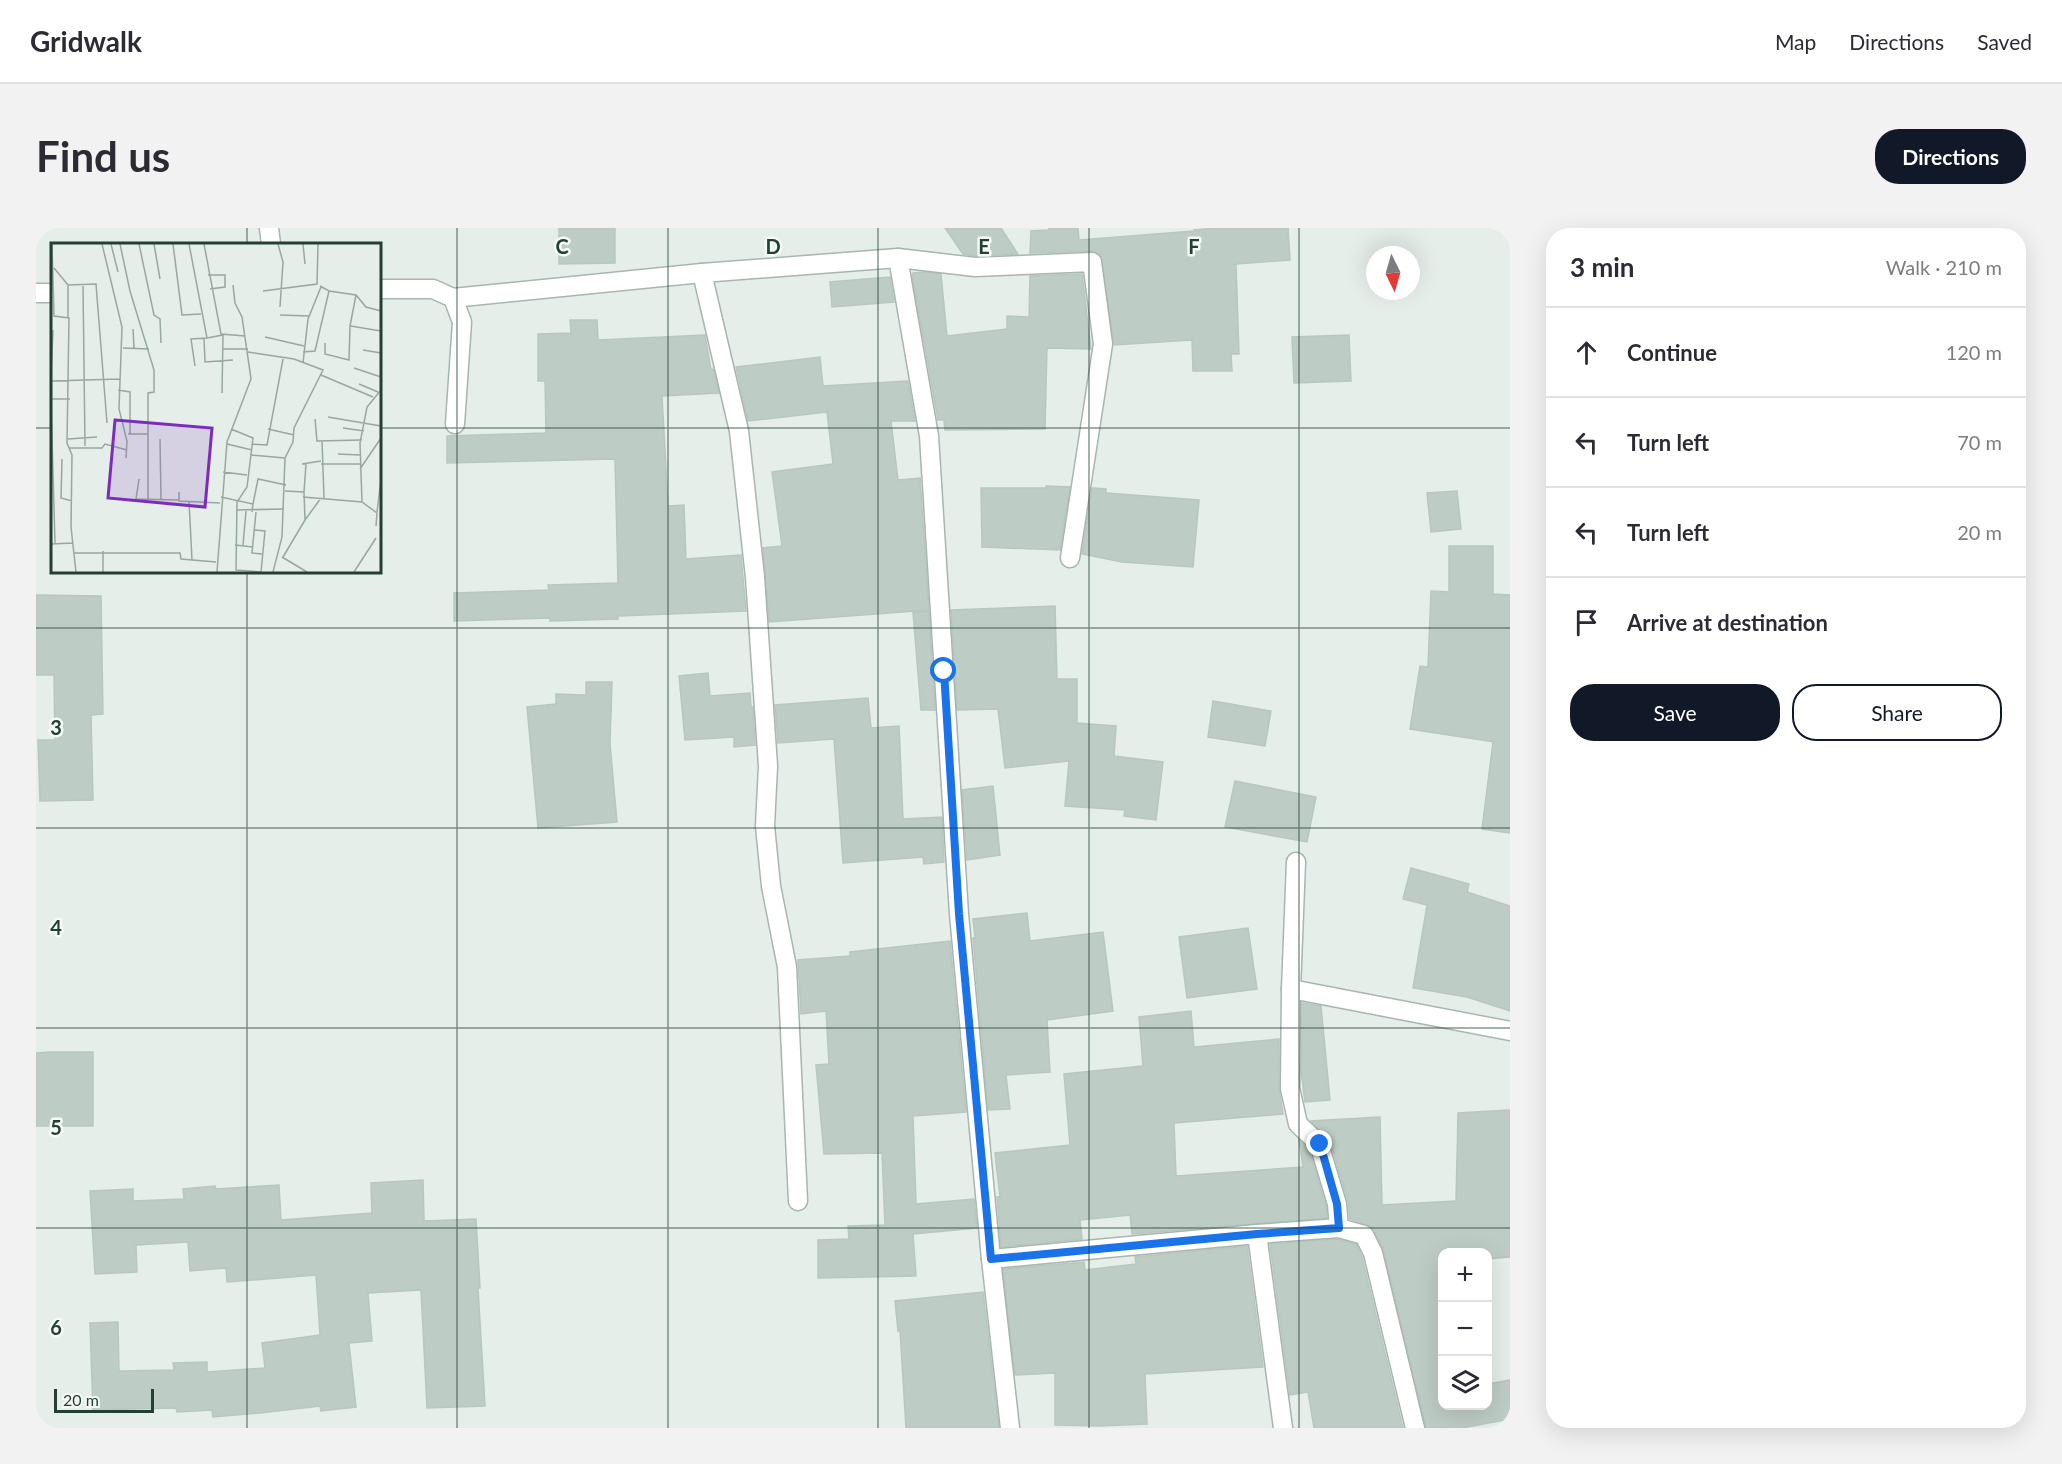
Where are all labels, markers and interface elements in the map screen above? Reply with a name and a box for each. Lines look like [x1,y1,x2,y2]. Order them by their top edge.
text: Gridwalk [30,24,142,58]
text: Map [1775,29,1816,54]
text: Directions [1849,29,1944,54]
text: Saved [1977,29,2032,54]
button: Directions [1875,129,2026,184]
text: Find us [36,131,170,181]
text: C [555,234,569,258]
text: D [765,234,781,258]
text: E [978,234,990,258]
text: F [1188,234,1200,258]
inset map [51,243,381,573]
north arrow [1366,246,1420,300]
text: 3 min [1570,251,1634,283]
text: Walk · 210 m [1886,255,2002,279]
icon: ahead [1570,336,1603,369]
text: Continue [1627,339,1717,366]
text: 120 m [1946,340,2002,364]
icon: left [1570,426,1603,459]
text: Turn left [1627,429,1709,456]
text: 70 m [1957,430,2002,454]
icon: left [1570,516,1603,549]
text: Turn left [1627,519,1709,546]
text: 20 m [1957,520,2002,544]
icon: arrive [1570,606,1603,639]
text: Arrive at destination [1627,609,1828,636]
route start [930,657,956,683]
button: Save [1570,684,1780,741]
button: Share [1792,684,2002,741]
text: 3 [50,715,62,739]
text: 4 [50,915,62,939]
text: 5 [50,1115,62,1139]
route end [1306,1130,1332,1156]
map controls [1438,1248,1492,1410]
button: + [1438,1248,1492,1302]
button: − [1438,1302,1492,1356]
text: 6 [50,1315,62,1339]
button: layers [1438,1356,1492,1410]
scale bar [54,1386,154,1414]
text: 20 m [63,1390,99,1409]

